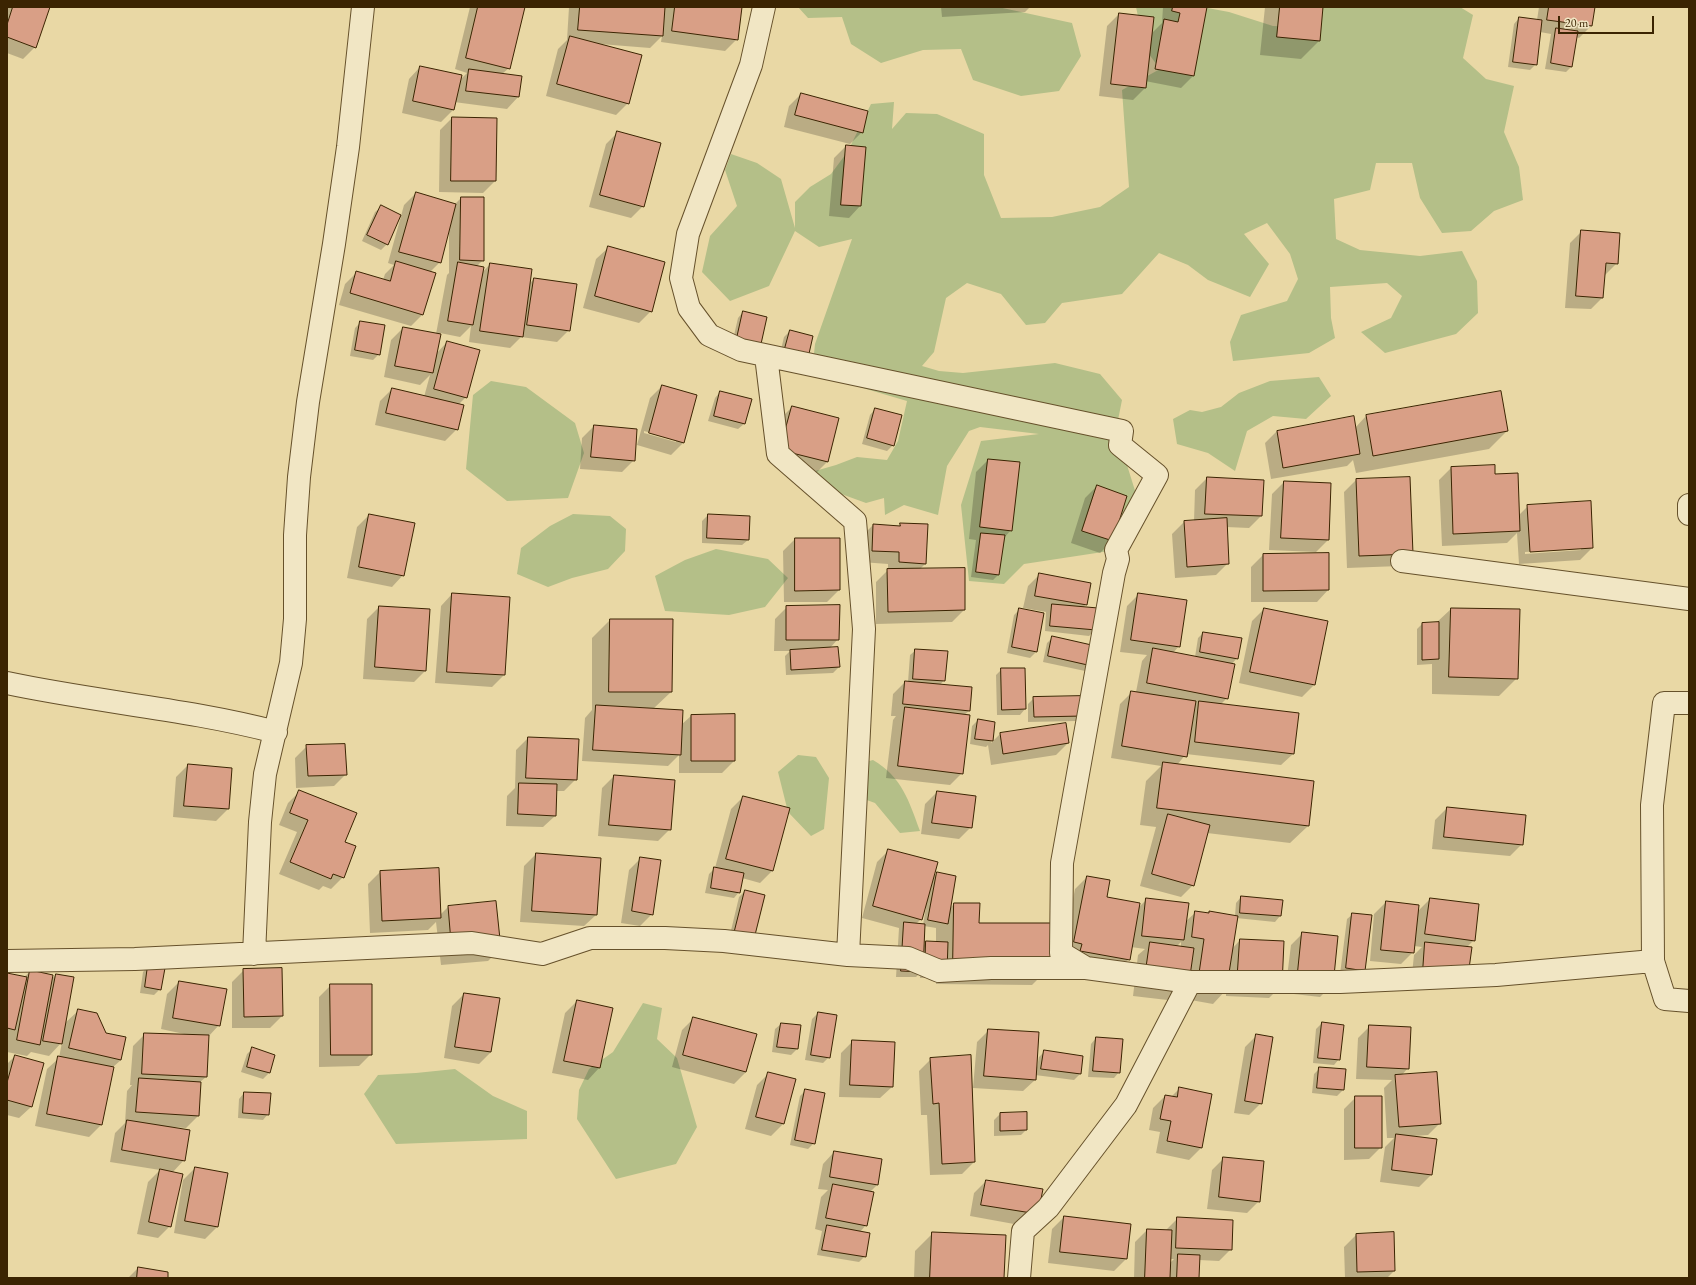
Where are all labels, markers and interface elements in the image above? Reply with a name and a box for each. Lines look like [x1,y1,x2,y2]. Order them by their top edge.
scale bar [1560,8,1656,34]
text: 20 m [1565,15,1588,31]

